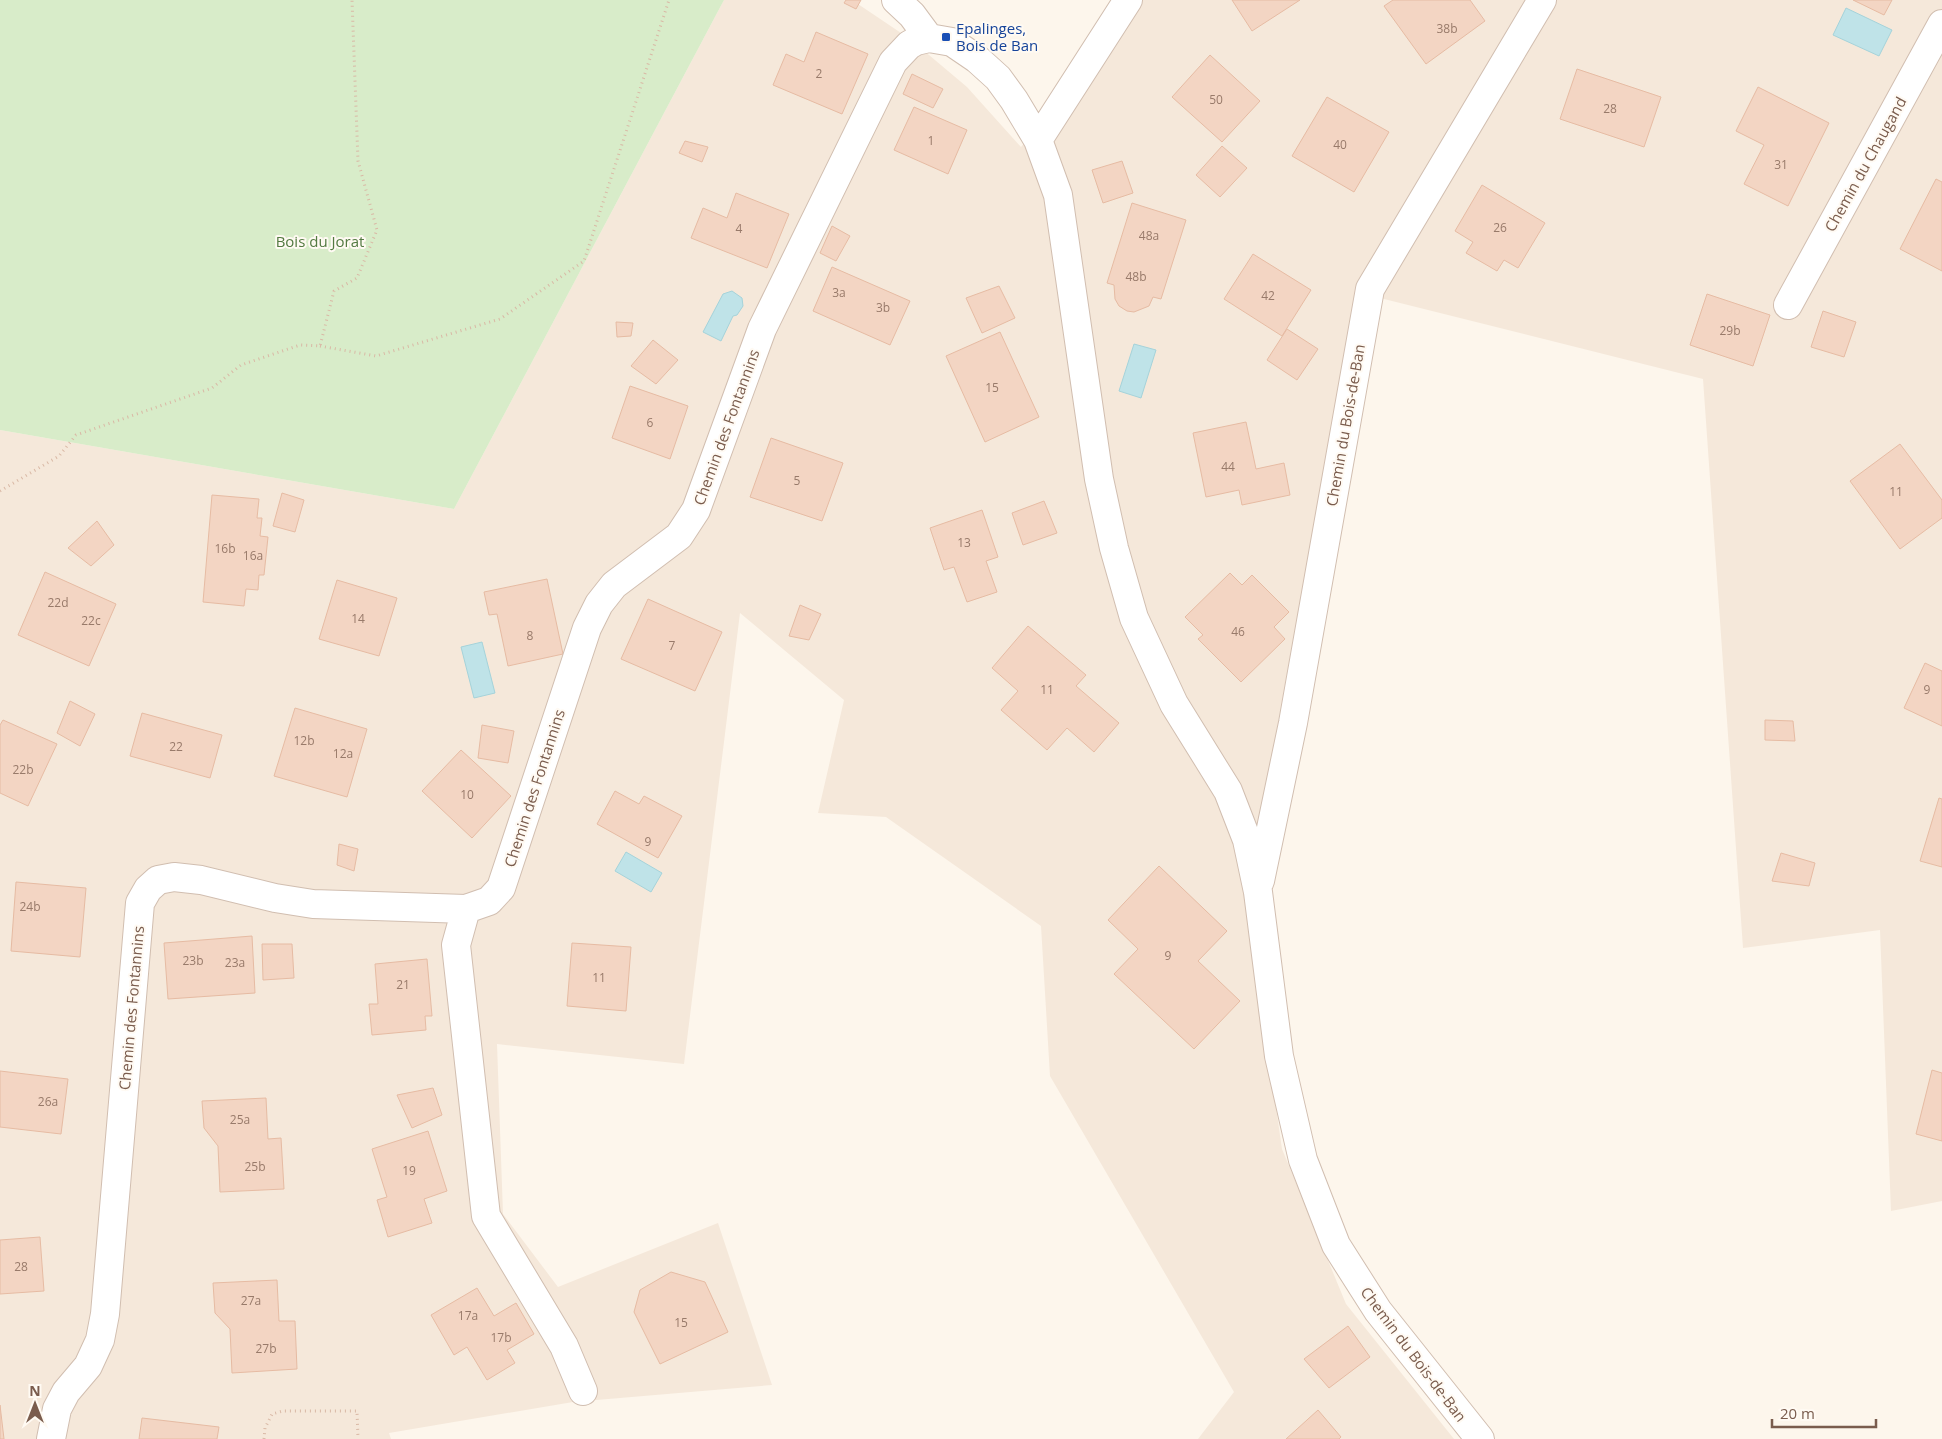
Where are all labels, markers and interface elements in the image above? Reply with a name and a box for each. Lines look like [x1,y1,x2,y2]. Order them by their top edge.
place label: Epalinges, Bois de Ban [956,18,1038,55]
house number: 38b [1436,20,1458,37]
marker: Epalinges, Bois de Ban [940,31,952,43]
house number: 2 [816,65,823,82]
house number: 50 [1209,91,1223,108]
street label: Chemin du Chaugand [1820,93,1910,235]
house number: 28 [1603,100,1617,117]
house number: 1 [928,132,934,149]
house number: 40 [1333,136,1347,153]
house number: 31 [1774,156,1788,173]
house number: 26 [1493,219,1507,236]
house number: 4 [736,220,743,237]
house number: 48a [1139,227,1159,244]
park label: Bois du Jorat [276,231,364,251]
house number: 48b [1125,268,1147,285]
house number: 3a [832,284,846,301]
house number: 42 [1261,287,1275,304]
house number: 3b [876,299,890,316]
house number: 29b [1719,322,1741,339]
street label: Chemin du Bois-de-Ban [1321,342,1369,508]
street label: Chemin des Fontannins [688,346,764,508]
house number: 15 [985,379,999,396]
house number: 6 [647,414,654,431]
house number: 44 [1221,458,1235,475]
house number: 5 [794,472,801,489]
house number: 11 [1889,483,1903,500]
house number: 13 [957,534,971,551]
house number: 16b [214,540,236,557]
house number: 16a [243,547,263,564]
house number: 22d [47,594,69,611]
house number: 14 [351,610,365,627]
house number: 22c [81,612,101,629]
house number: 46 [1231,623,1245,640]
house number: 8 [527,627,534,644]
house number: 7 [669,637,676,654]
house number: 11 [1040,681,1054,698]
house number: 9 [1924,681,1931,698]
street label: Chemin des Fontannins [499,707,569,869]
house number: 12b [293,732,315,749]
house number: 22 [169,738,183,755]
house number: 12a [333,745,353,762]
house number: 22b [12,761,34,778]
house number: 10 [460,786,474,803]
house number: 9 [645,833,652,850]
house number: 24b [19,898,41,915]
street label: Chemin des Fontannins [114,925,148,1091]
house number: 9 [1165,947,1172,964]
house number: 23b [182,952,204,969]
house number: 23a [225,954,245,971]
house number: 11 [592,969,606,986]
house number: 21 [396,976,410,993]
house number: 26a [38,1093,58,1110]
house number: 25a [230,1111,250,1128]
house number: 25b [244,1158,266,1175]
house number: 19 [402,1162,416,1179]
house number: 28 [14,1258,28,1275]
street label: Chemin du Bois-de-Ban [1357,1282,1471,1426]
house number: 27a [241,1292,261,1309]
house number: 17a [458,1307,478,1324]
house number: 15 [674,1314,688,1331]
house number: 17b [490,1329,512,1346]
house number: 27b [255,1340,277,1357]
north arrow [10,1379,60,1429]
text: N [29,1381,41,1400]
scale bar [1772,1396,1876,1428]
text: 20 m [1780,1403,1815,1423]

